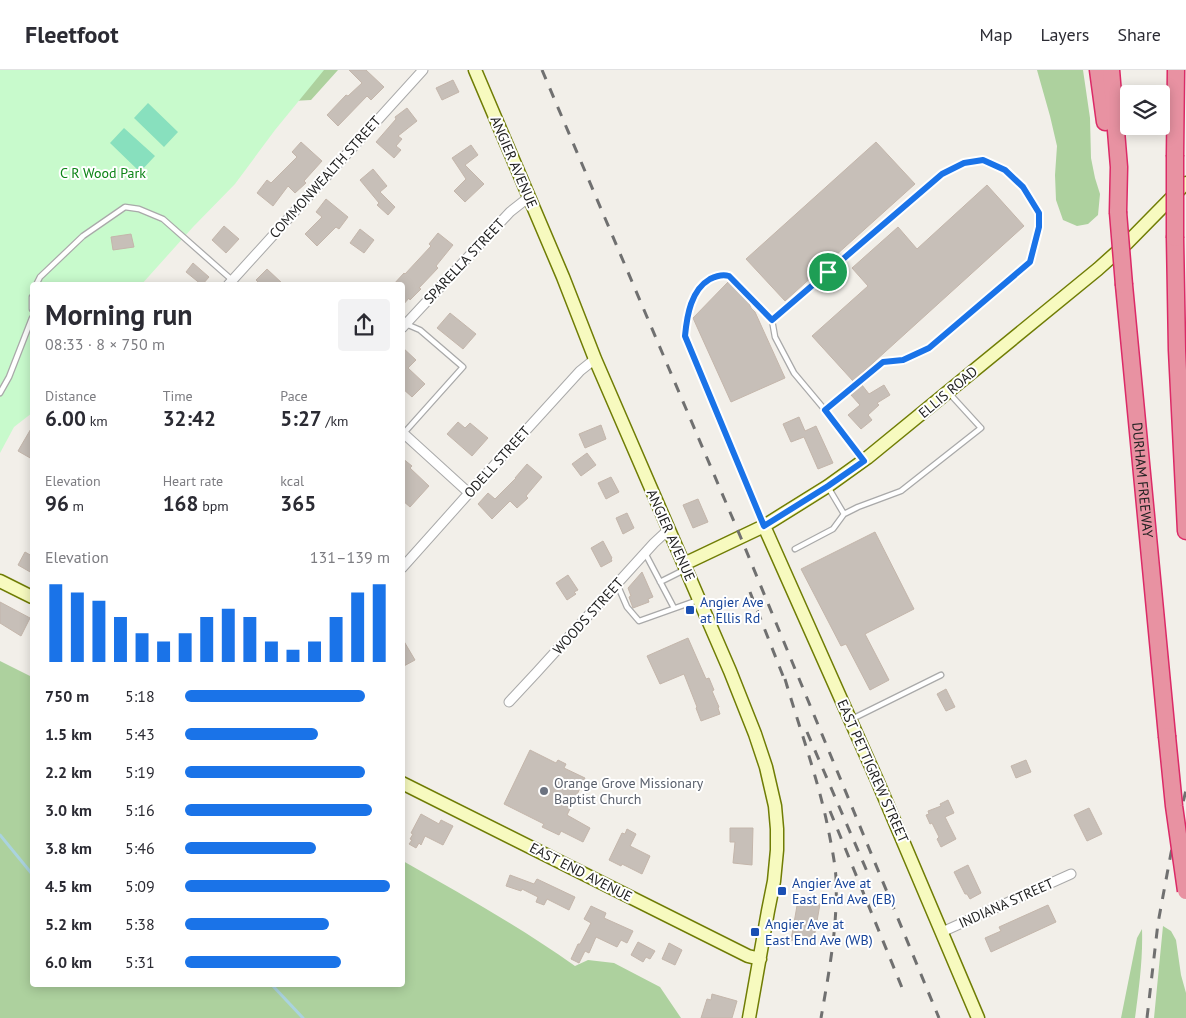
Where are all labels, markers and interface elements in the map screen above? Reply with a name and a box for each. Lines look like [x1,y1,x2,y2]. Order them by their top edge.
text: Fleetfoot [25,19,119,50]
text: Map [980,23,1012,46]
text: Layers [1040,23,1089,46]
text: Share [1117,23,1161,46]
map controls [1120,85,1170,135]
button: layers [1120,85,1170,135]
street label: COMMONWEALTH STREET [265,112,385,242]
street label: ANGIER AVENUE [486,113,542,211]
park label: C R Wood Park [60,164,146,182]
street label: SPARELLA STREET [420,214,508,308]
pin [807,251,849,293]
icon: arrive [814,258,842,286]
text: Morning run [45,296,193,333]
button: share [338,299,390,351]
text: 08:33 · 8 × 750 m [45,334,165,354]
street label: ELLIS ROAD [915,362,981,422]
text: Distance [45,387,96,405]
text: Time [163,387,193,405]
text: Pace [280,387,308,405]
text: 6.00 [45,405,86,432]
text: 32:42 [163,405,216,432]
text: 5:27 [280,405,322,432]
text: km [86,412,108,430]
text: /km [322,412,348,430]
street label: ODELL STREET [460,422,534,502]
street label: DURHAM FREEWAY [1128,422,1157,539]
text: Elevation [45,472,101,490]
text: Heart rate [163,472,223,490]
text: kcal [280,472,304,490]
street label: ANGIER AVENUE [643,486,699,584]
text: 96 [45,490,69,517]
text: 168 [163,490,198,517]
text: 365 [280,490,316,517]
text: m [69,497,84,515]
text: bpm [198,497,229,515]
text: Elevation [45,547,109,567]
text: 131–139 m [310,547,390,567]
street label: WOODS STREET [549,574,627,658]
place label: Angier Ave at Ellis Rd [700,593,764,627]
marker: Angier Ave at Ellis Rd [684,604,696,616]
text: 750 m [45,686,89,706]
text: 5:18 [125,686,155,706]
street label: EAST PETTIGREW STREET [833,697,913,846]
text: 1.5 km [45,724,92,744]
text: 5:43 [125,724,155,744]
text: 2.2 km [45,762,92,782]
text: 5:19 [125,762,155,782]
place label: Orange Grove Missionary Baptist Church [554,774,704,808]
marker: Orange Grove Missionary Baptist Church [538,785,550,797]
text: 3.0 km [45,800,92,820]
text: 5:16 [125,800,155,820]
text: 3.8 km [45,838,92,858]
text: 5:46 [125,838,155,858]
street label: EAST END AVENUE [527,838,635,906]
place label: Angier Ave at East End Ave (EB) [792,874,896,908]
street label: INDIANA STREET [956,874,1056,932]
text: 4.5 km [45,876,92,896]
text: 5:09 [125,876,155,896]
marker: Angier Ave at East End Ave (EB) [776,885,788,897]
text: 5.2 km [45,914,92,934]
text: 5:38 [125,914,155,934]
place label: Angier Ave at East End Ave (WB) [765,915,873,949]
marker: Angier Ave at East End Ave (WB) [749,926,761,938]
text: 6.0 km [45,952,92,972]
text: 5:31 [125,952,155,972]

